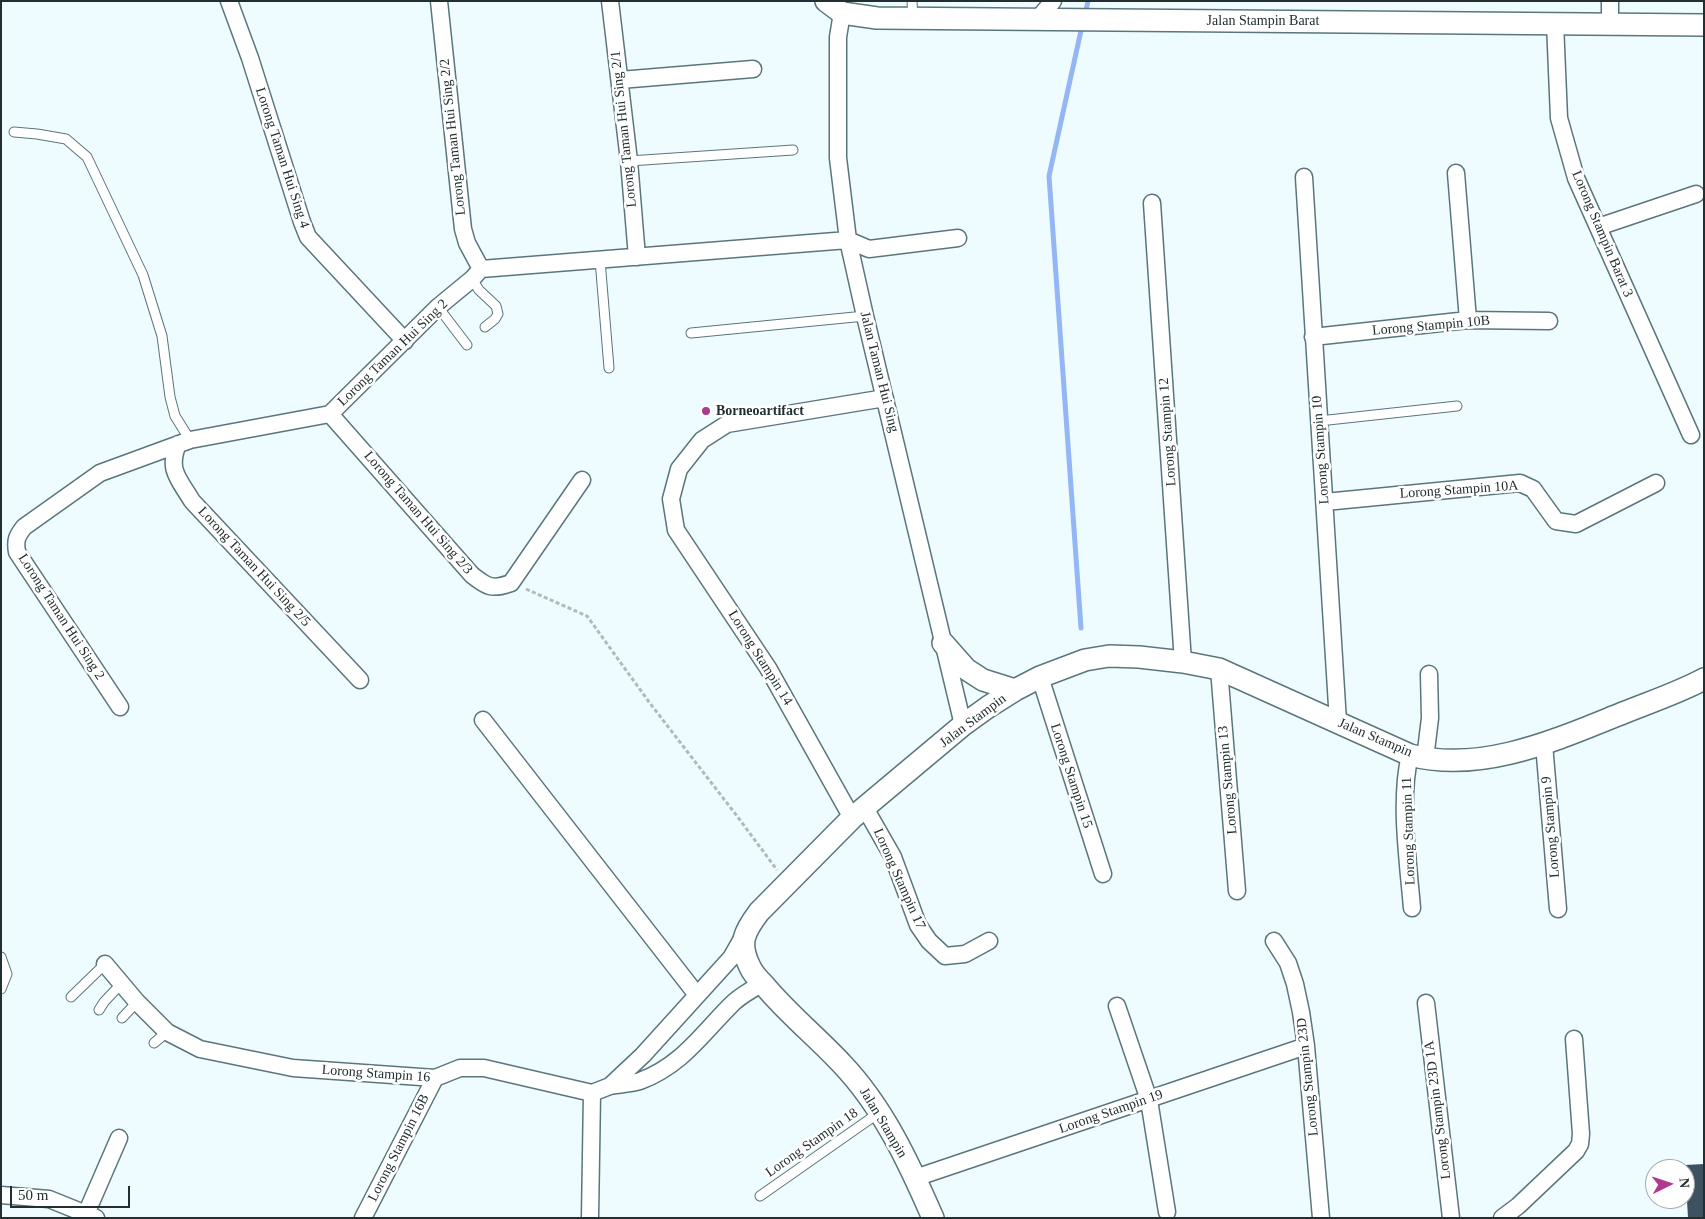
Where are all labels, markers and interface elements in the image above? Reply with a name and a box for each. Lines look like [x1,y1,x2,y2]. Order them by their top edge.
street label: Jalan Stampin Barat [1207,13,1319,29]
street label: Lorong Taman Hui Sing 2/1 [607,50,641,208]
street label: Lorong Taman Hui Sing 2/2 [436,58,470,216]
street label: Lorong Taman Hui Sing 4 [251,86,313,230]
street label: Lorong Stampin Barat 3 [1568,168,1636,300]
street label: Lorong Taman Hui Sing 2 [334,296,452,410]
street label: Jalan Taman Hui Sing [856,310,902,434]
street label: Lorong Stampin 10B [1371,312,1491,340]
street label: Lorong Stampin 12 [1156,377,1180,487]
street label: Lorong Stampin 10 [1309,395,1333,505]
place label: Borneoartifact [716,403,804,419]
marker: Borneoartifact [700,405,712,417]
street label: Lorong Taman Hui Sing 2/3 [360,448,476,578]
street label: Lorong Stampin 10A [1399,477,1519,503]
street label: Lorong Taman Hui Sing 2/5 [194,504,314,630]
street label: Lorong Taman Hui Sing 2 [14,551,108,683]
street label: Lorong Stampin 14 [724,607,796,709]
street label: Jalan Stampin [936,691,1010,751]
street label: Jalan Stampin [1335,715,1415,761]
street label: Lorong Stampin 15 [1046,722,1096,830]
street label: Lorong Stampin 13 [1215,725,1241,835]
street label: Lorong Stampin 9 [1538,776,1564,878]
street label: Lorong Stampin 11 [1399,777,1419,885]
street label: Lorong Stampin 17 [869,826,929,932]
street label: Lorong Stampin 23D [1293,1017,1323,1137]
street label: Lorong Stampin 23D 1A [1421,1040,1455,1180]
street label: Lorong Stampin 16 [321,1062,431,1086]
street label: Jalan Stampin [855,1085,911,1161]
street label: Lorong Stampin 19 [1057,1086,1165,1138]
street label: Lorong Stampin 16B [365,1092,433,1204]
street label: Lorong Stampin 18 [763,1105,861,1181]
north arrow [1645,1159,1695,1209]
scale bar [12,1176,132,1208]
text: N [1677,1177,1692,1189]
text: 50 m [18,1187,48,1203]

